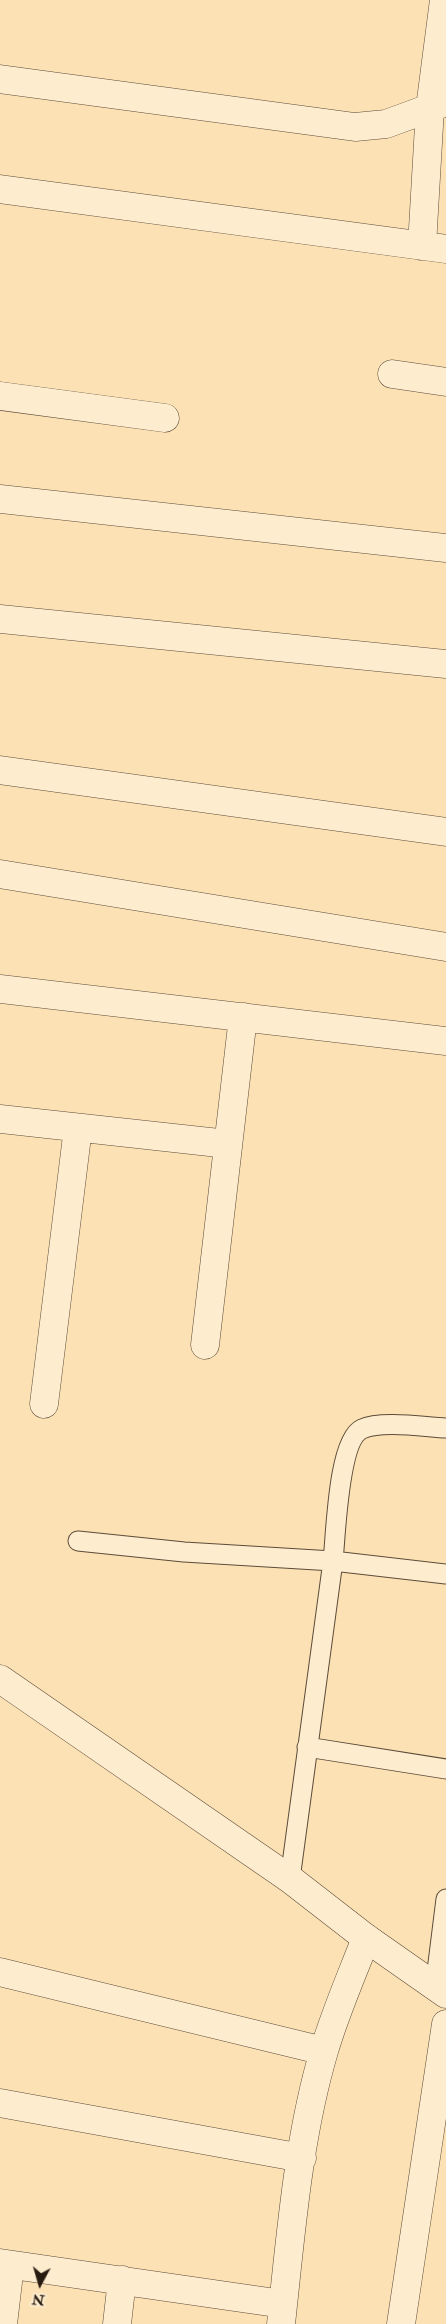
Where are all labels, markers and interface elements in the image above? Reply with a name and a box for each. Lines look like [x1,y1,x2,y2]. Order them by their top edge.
north arrow [15,2259,65,2309]
text: N [31,2290,46,2309]

